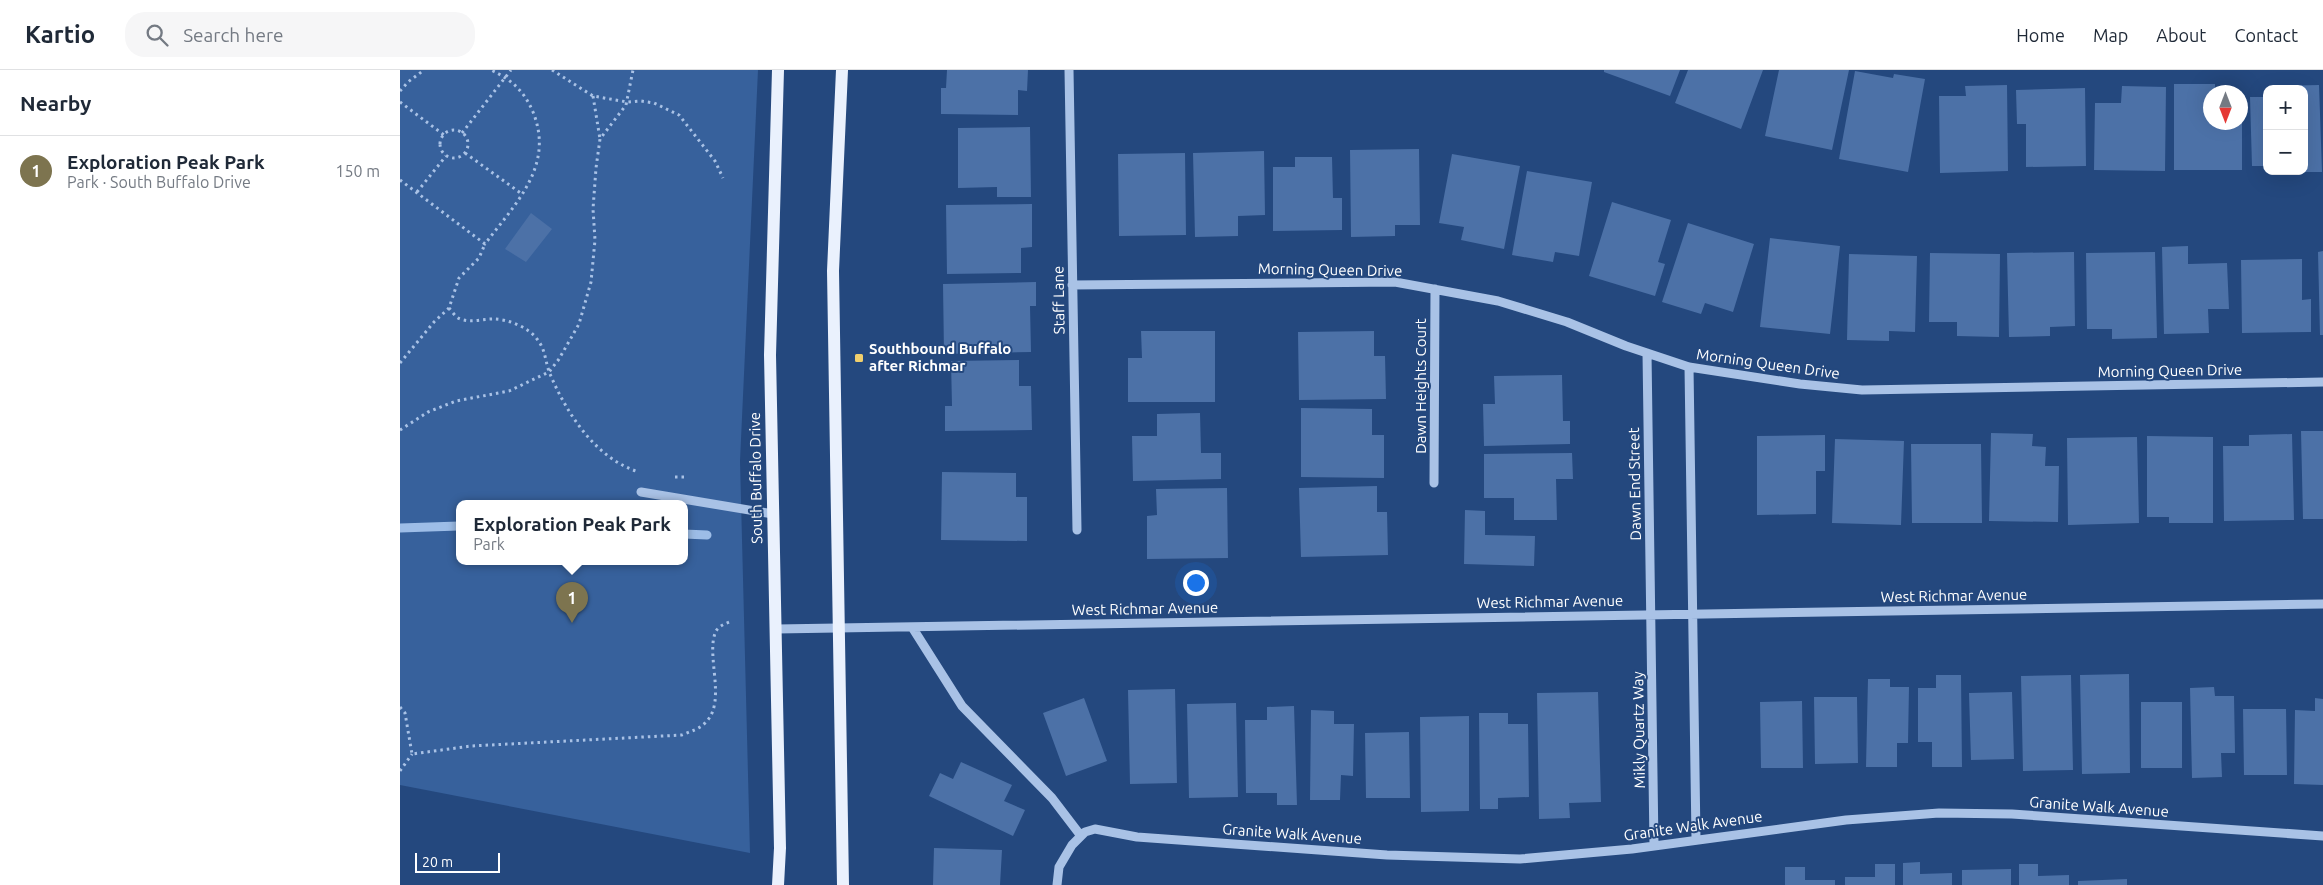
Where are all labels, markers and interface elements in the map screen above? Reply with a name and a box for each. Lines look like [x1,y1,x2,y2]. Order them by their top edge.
search box [125,12,475,57]
text: Kartio [25,21,95,48]
icon: search [143,21,171,49]
text: Search here [183,24,284,46]
text: Home [2016,25,2065,45]
text: Map [2093,25,2128,45]
text: About [2156,25,2206,45]
text: Contact [2234,25,2298,45]
north arrow [2203,85,2248,130]
map controls [2263,85,2308,175]
button: + [2263,85,2308,130]
text: Nearby [20,91,91,115]
button: − [2263,130,2308,175]
text: Exploration Peak Park [67,151,265,173]
text: 1 [31,162,41,180]
text: 150 m [335,162,380,180]
text: Park · South Buffalo Drive [67,173,251,191]
street label: Morning Queen Drive [1258,260,1402,279]
street label: Staff Lane [1049,266,1068,334]
street label: Dawn Heights Court [1412,318,1429,454]
place label: Southbound Buffalo after Richmar [869,340,1011,374]
street label: Morning Queen Drive [1695,345,1841,382]
marker: Southbound Buffalo after Richmar [853,352,865,364]
street label: Morning Queen Drive [2098,361,2242,380]
street label: South Buffalo Drive [746,412,765,544]
street label: Dawn End Street [1625,427,1644,541]
popup [456,500,688,565]
text: Exploration Peak Park [473,513,671,535]
text: Park [473,535,505,553]
your location [1183,570,1209,596]
pin: 1 [556,582,588,623]
street label: West Richmar Avenue [1881,586,2027,605]
street label: West Richmar Avenue [1477,592,1623,611]
street label: West Richmar Avenue [1072,599,1218,618]
street label: Mikly Quartz Way [1629,671,1648,789]
street label: Granite Walk Avenue [2029,793,2169,820]
street label: Granite Walk Avenue [1622,807,1763,844]
street label: Granite Walk Avenue [1222,820,1362,847]
scale bar [415,850,500,873]
text: 20 m [422,854,453,870]

